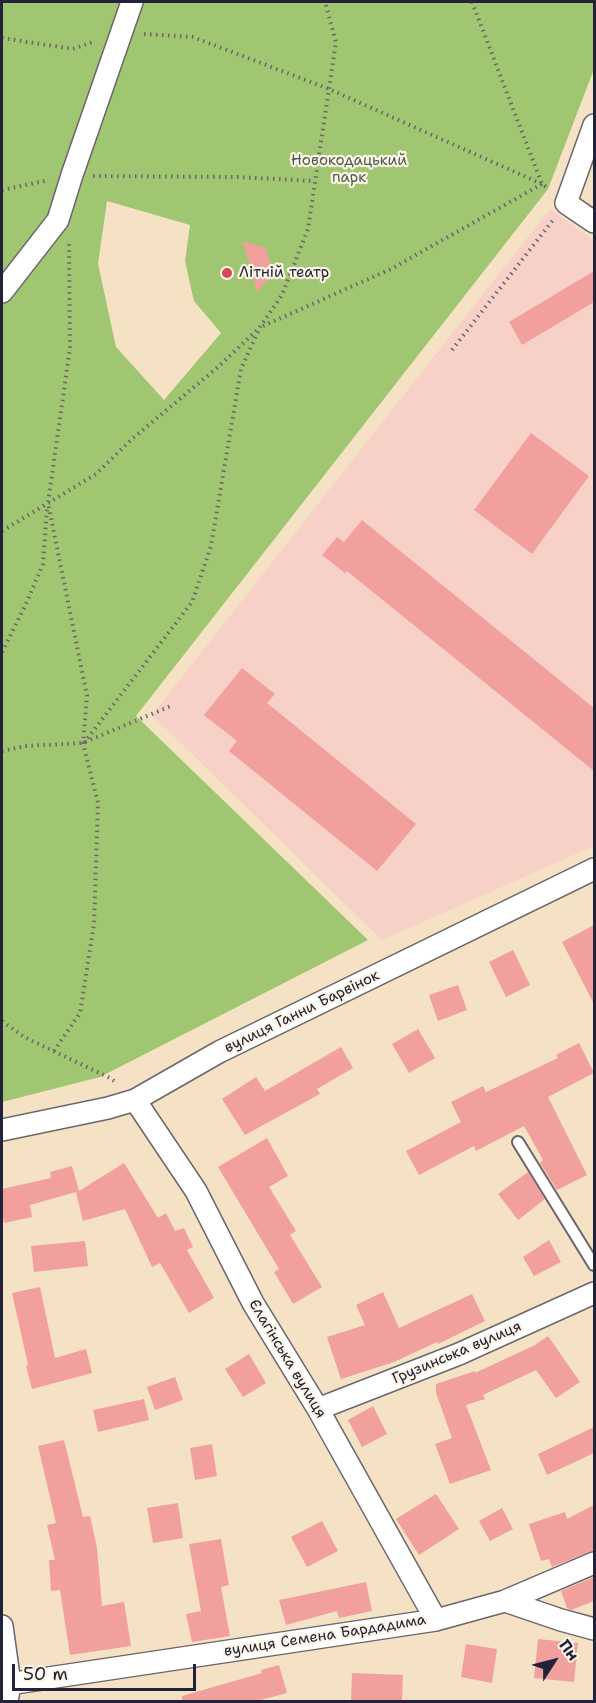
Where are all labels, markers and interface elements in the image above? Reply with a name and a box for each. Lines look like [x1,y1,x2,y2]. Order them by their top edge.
park label: Новокодацький парк [291,152,407,187]
place label: Лiтнiй театр [239,264,329,282]
marker: Лiтнiй театр [220,266,234,280]
street label: вулиця Ганни Барвінок [222,967,382,1057]
street label: Єлагінська вулиця [244,1296,330,1422]
street label: Грузинська вулиця [390,1318,524,1388]
street label: вулиця Семена Бардадима [223,1611,427,1661]
north arrow [524,1631,584,1691]
text: Пн [554,1635,584,1665]
scale bar [15,1652,200,1690]
text: 50 m [23,1662,68,1686]

